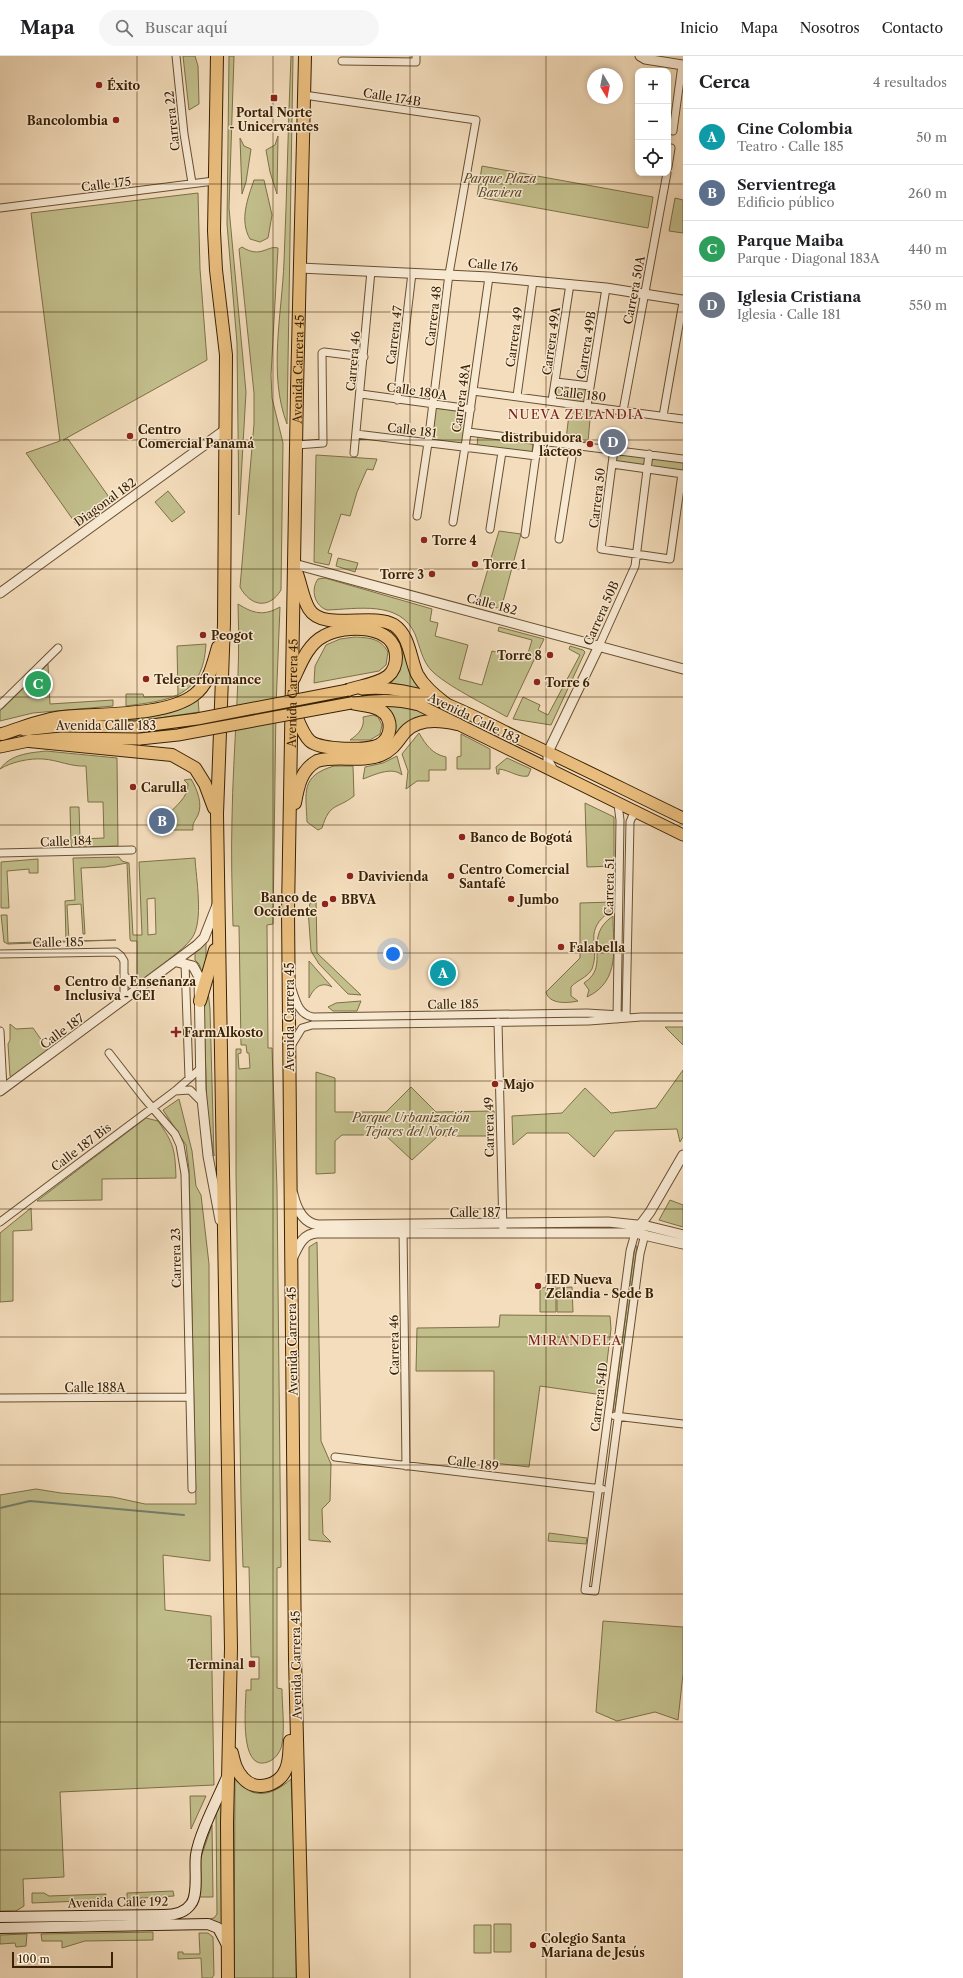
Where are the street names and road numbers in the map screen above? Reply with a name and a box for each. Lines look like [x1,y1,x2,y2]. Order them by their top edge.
street label: Calle 174B [362,85,422,109]
street label: Carrera 22 [161,90,183,152]
street label: Calle 175 [80,174,132,194]
street label: Carrera 50A [620,253,648,326]
street label: Calle 176 [467,255,519,275]
street label: Carrera 48 [422,285,444,347]
street label: Carrera 47 [383,304,405,365]
street label: Carrera 49A [539,305,563,376]
street label: Carrera 49 [502,306,526,368]
street label: Carrera 49B [573,310,599,380]
street label: Avenida Carrera 45 [289,314,306,425]
street label: Carrera 46 [343,330,363,392]
street label: Carrera 48A [449,361,473,433]
street label: Calle 180A [386,379,449,403]
street label: Calle 180 [553,383,607,405]
street label: Calle 181 [386,420,438,440]
street label: Carrera 50 [586,467,608,529]
street label: Diagonal 182 [71,474,139,530]
street label: Carrera 50B [580,578,622,648]
street label: Calle 182 [465,590,519,618]
street label: Avenida Carrera 45 [283,638,300,749]
street label: Avenida Calle 183 [425,689,522,747]
street label: Avenida Calle 183 [55,718,156,733]
street label: Calle 184 [40,833,92,849]
street label: Carrera 51 [601,858,617,916]
street label: Calle 185 [32,934,84,950]
street label: Avenida Carrera 45 [282,963,297,1072]
street label: Calle 185 [427,996,479,1012]
street label: Calle 187 [37,1010,87,1052]
street label: Carrera 49 [481,1097,497,1157]
street label: Calle 187 Bis [48,1120,114,1174]
street label: Calle 187 [450,1205,500,1220]
street label: Carrera 23 [168,1228,184,1288]
street label: Avenida Carrera 45 [284,1286,300,1397]
street label: Carrera 46 [386,1315,402,1375]
street label: Carrera 54D [587,1361,611,1433]
street label: Calle 188A [65,1380,126,1395]
street label: Calle 189 [446,1452,500,1474]
street label: Avenida Carrera 45 [288,1610,304,1721]
street label: Avenida Calle 192 [67,1894,168,1910]

